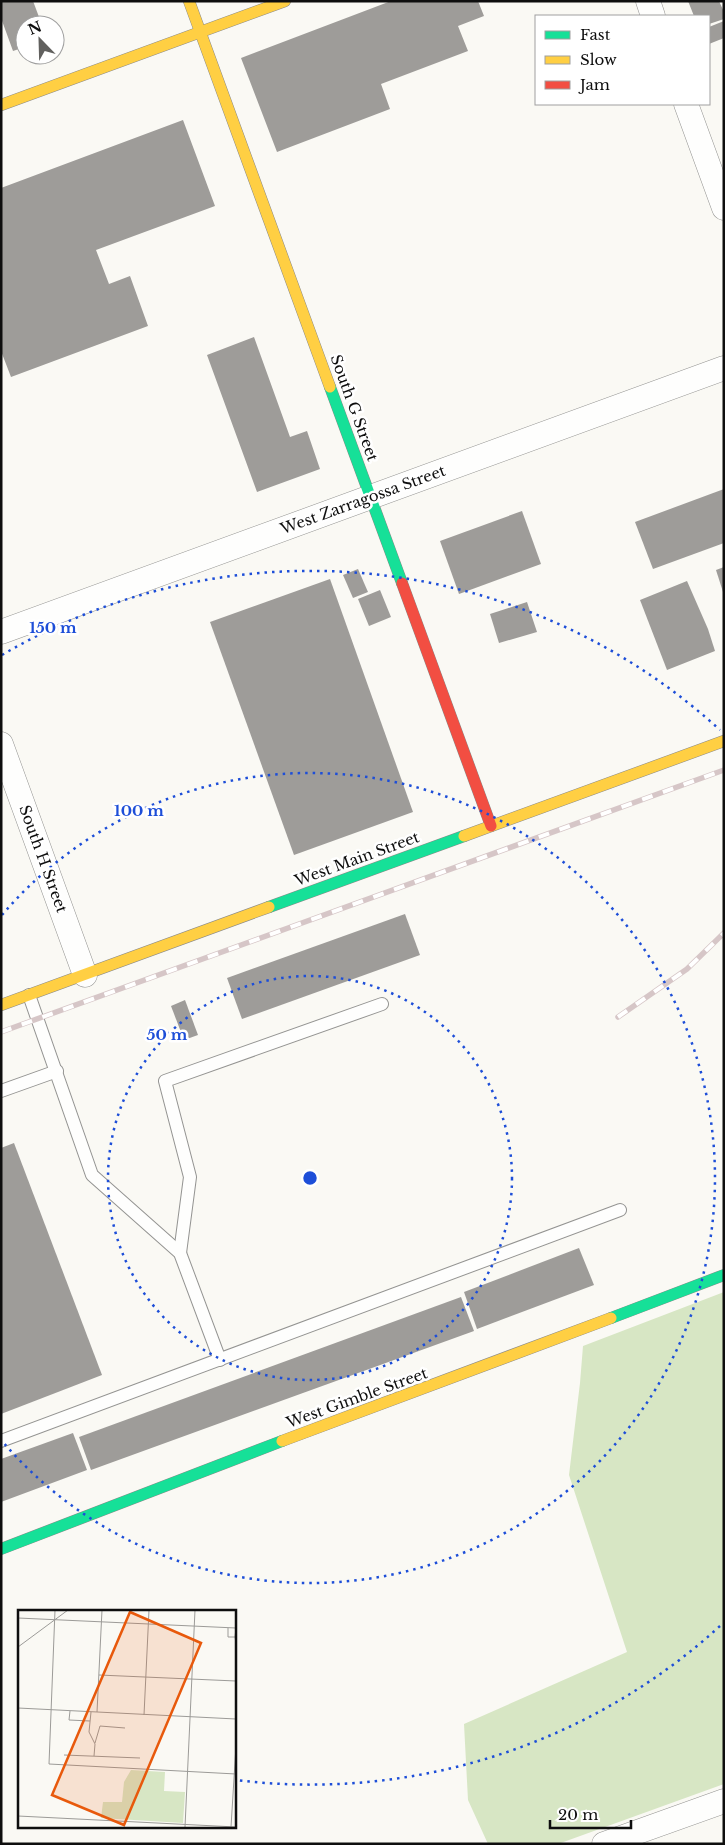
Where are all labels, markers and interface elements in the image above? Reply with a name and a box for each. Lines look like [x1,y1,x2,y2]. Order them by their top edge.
north arrow [15,15,65,65]
legend [535,15,710,105]
text: N [25,17,44,39]
text: Fast [580,25,611,44]
text: Slow [580,50,617,69]
text: Jam [578,75,610,94]
street label: South G Street [326,352,383,464]
street label: West Zarragossa Street [277,461,448,539]
text: 150 m [29,618,77,637]
text: 100 m [114,801,164,820]
street label: South H Street [15,802,72,916]
street label: West Main Street [291,827,422,890]
text: 50 m [147,1025,188,1044]
centre of rings [301,1169,319,1187]
street label: West Gimble Street [283,1363,430,1432]
inset map [18,1610,235,1828]
scale bar [550,1798,631,1830]
text: 20 m [558,1805,598,1824]

